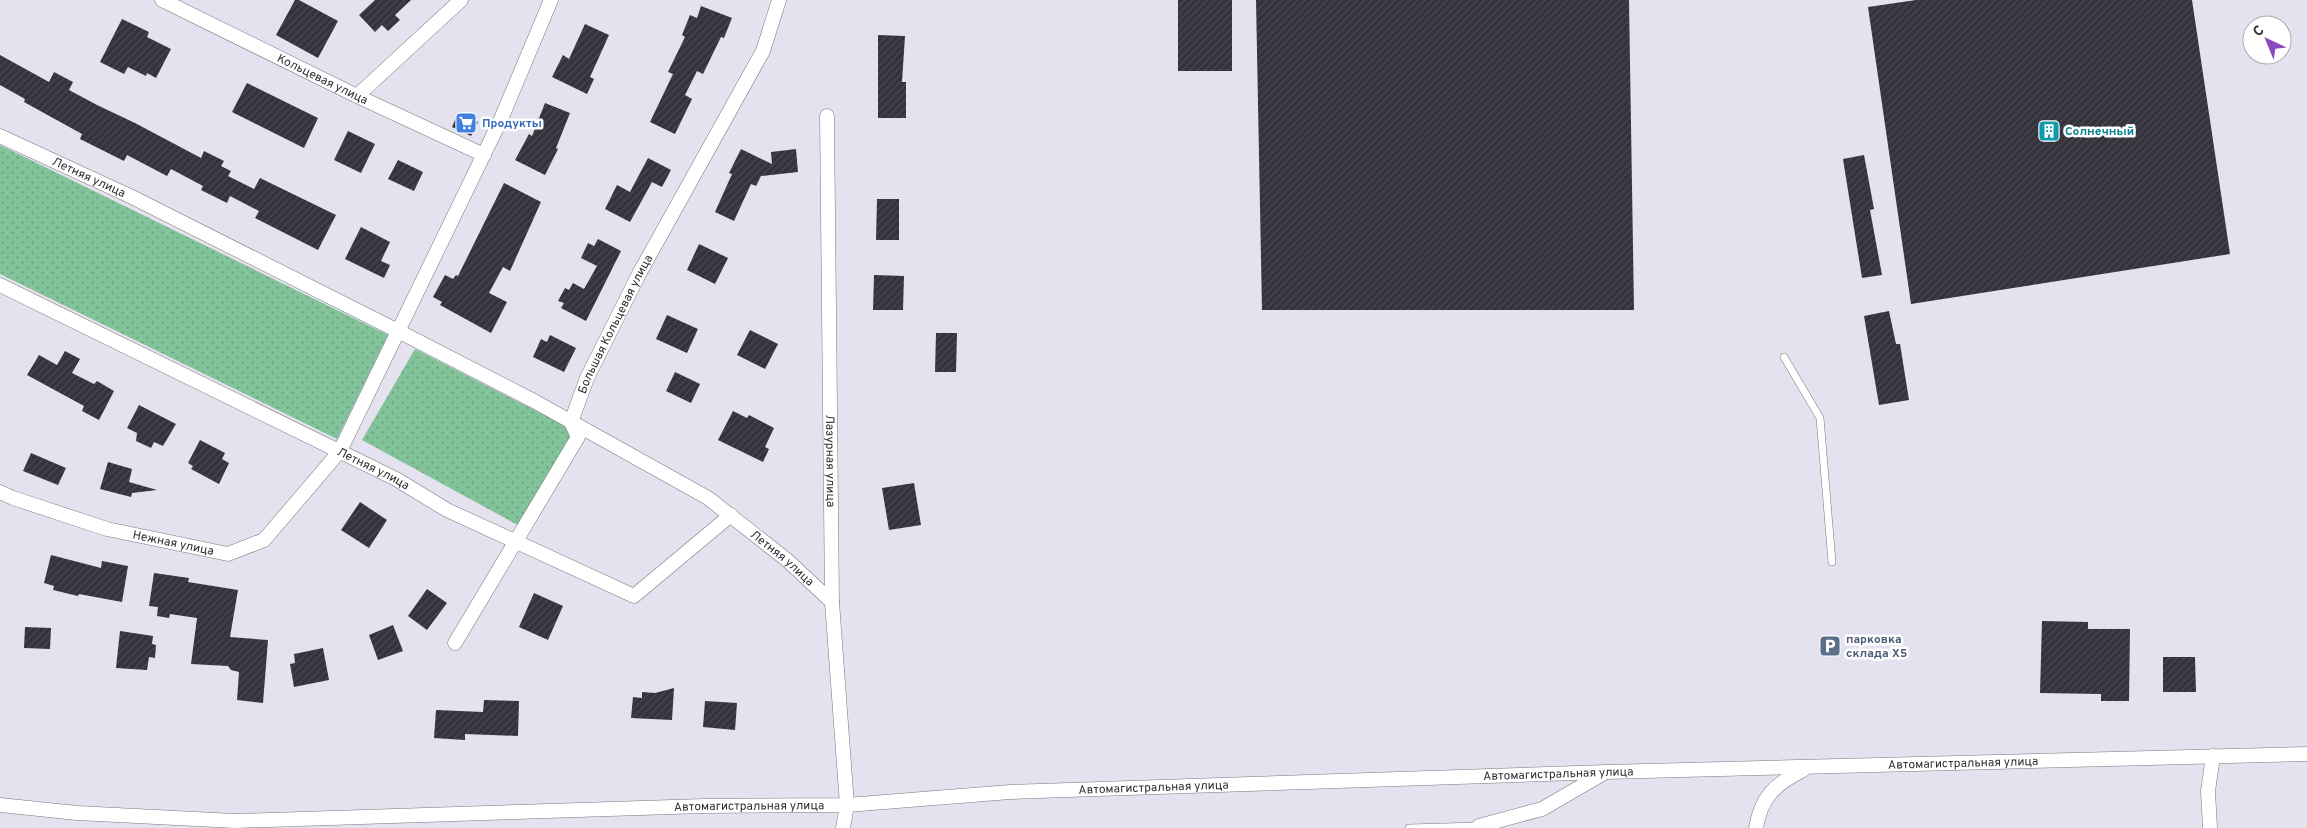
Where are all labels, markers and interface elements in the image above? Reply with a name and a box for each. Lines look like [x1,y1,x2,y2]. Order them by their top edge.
north arrow [2242,15,2292,65]
text: С [2250,22,2268,41]
street label: Кольцевая улица [274,51,370,109]
supermarket icon: Продукты [454,111,478,135]
place label: Продукты [482,116,542,132]
building icon: Солнечный [2037,119,2061,143]
place label: Солнечный [2065,124,2134,140]
street label: Летняя улица [49,154,128,202]
street label: Большая Кольцевая улица [575,252,657,396]
street label: Лазурная улица [821,415,838,507]
street label: Летняя улица [334,444,412,494]
street label: Нежная улица [131,527,215,560]
street label: Летняя улица [746,527,817,590]
place label: парковка склада X5 [1846,632,1907,662]
parking icon: парковка склада X5 [1818,634,1842,658]
street label: Автомагистральная улица [1888,754,2039,774]
street label: Автомагистральная улица [1483,764,1634,785]
street label: Автомагистральная улица [1078,778,1229,799]
street label: Автомагистральная улица [674,798,824,816]

